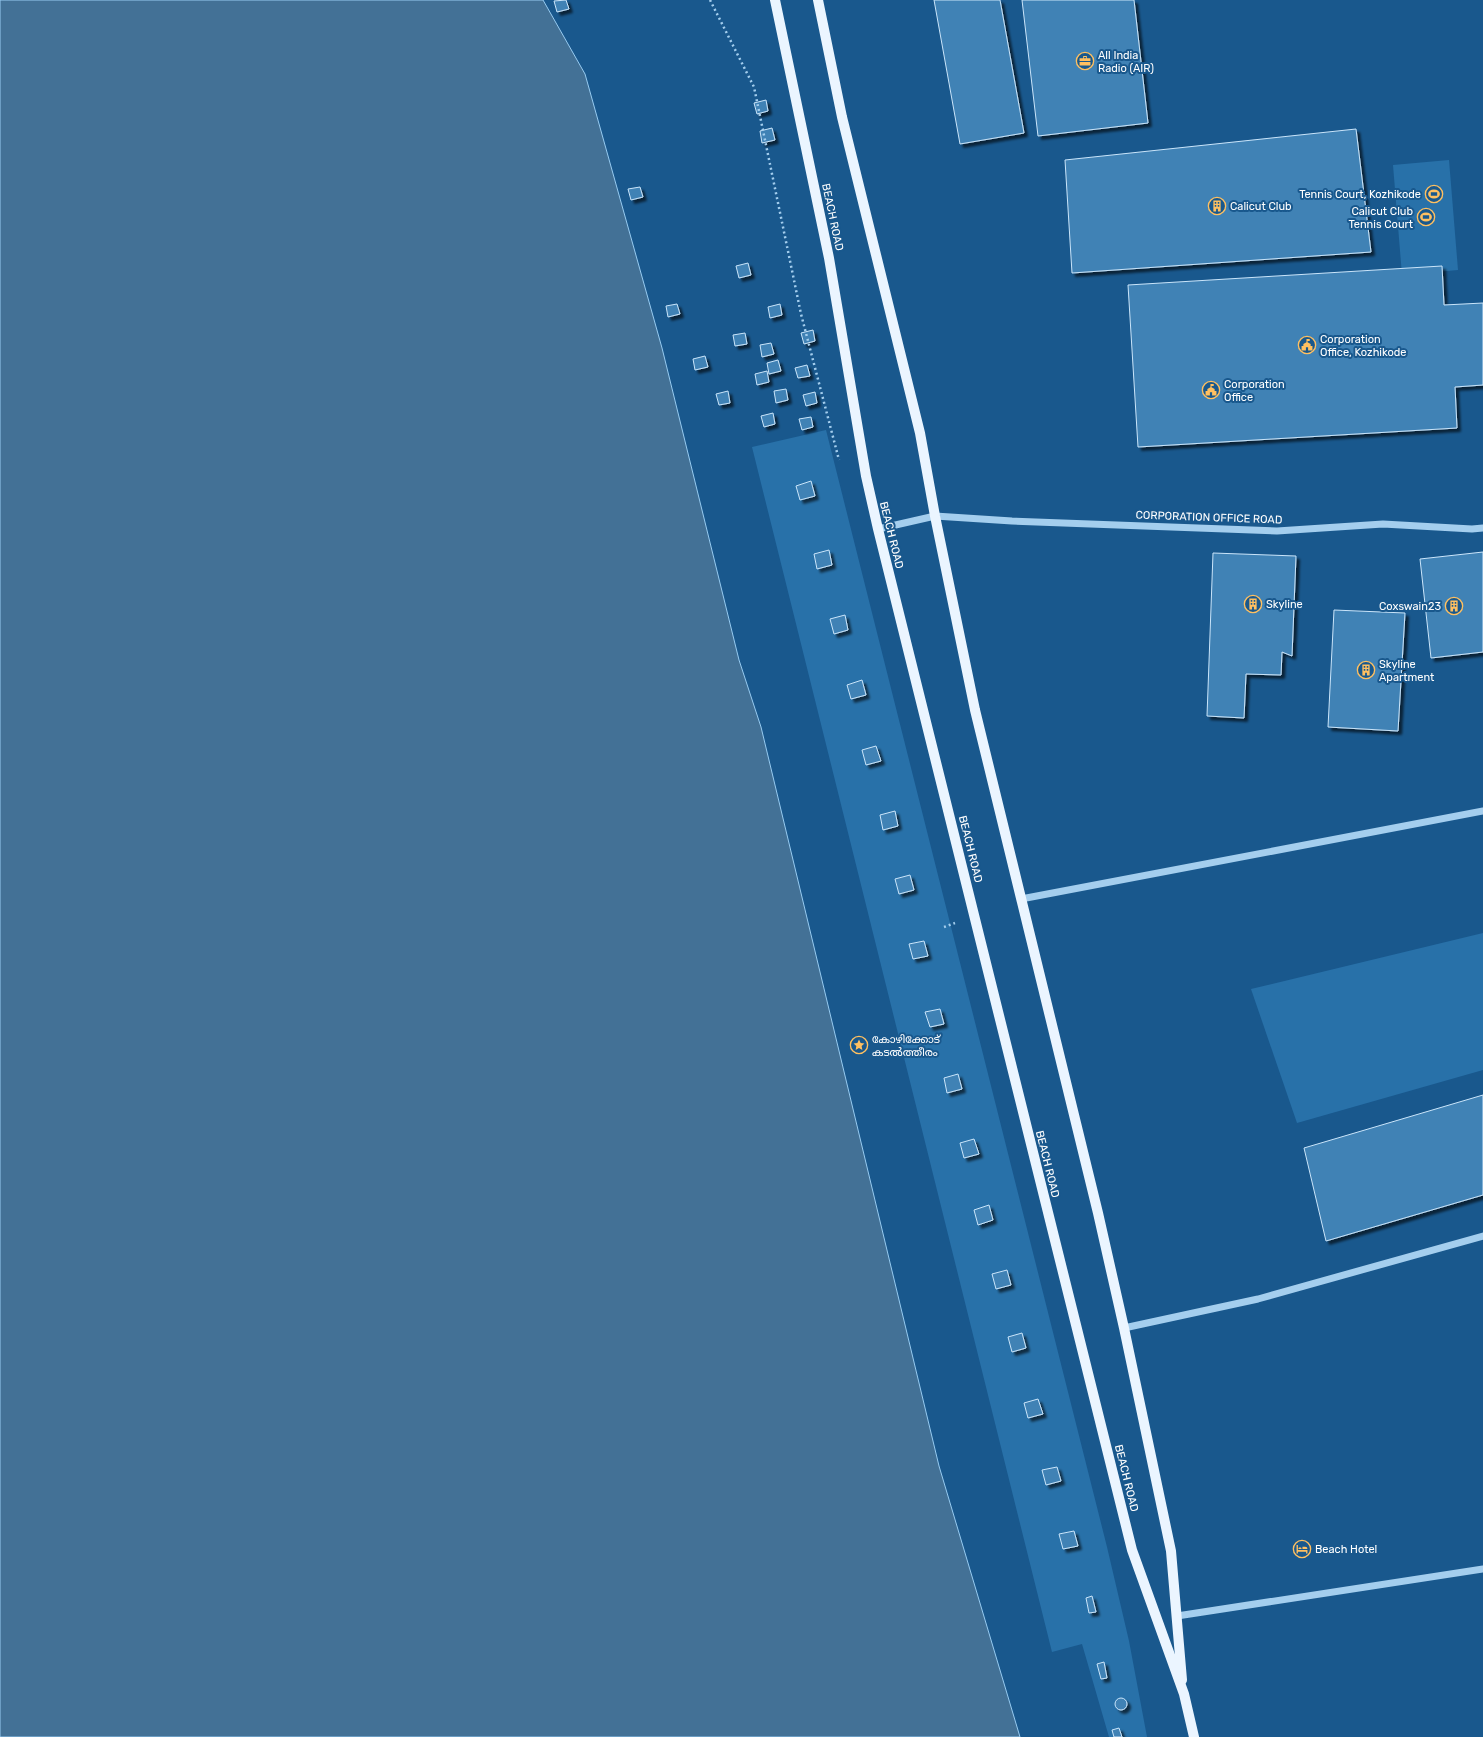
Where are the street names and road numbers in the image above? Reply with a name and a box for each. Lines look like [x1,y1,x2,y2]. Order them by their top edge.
street label: BEACH ROAD [819,182,846,252]
street label: BEACH ROAD [877,500,906,570]
street label: CORPORATION OFFICE ROAD [1135,508,1283,527]
street label: BEACH ROAD [956,814,985,884]
street label: BEACH ROAD [1033,1129,1062,1199]
street label: BEACH ROAD [1112,1443,1141,1513]

